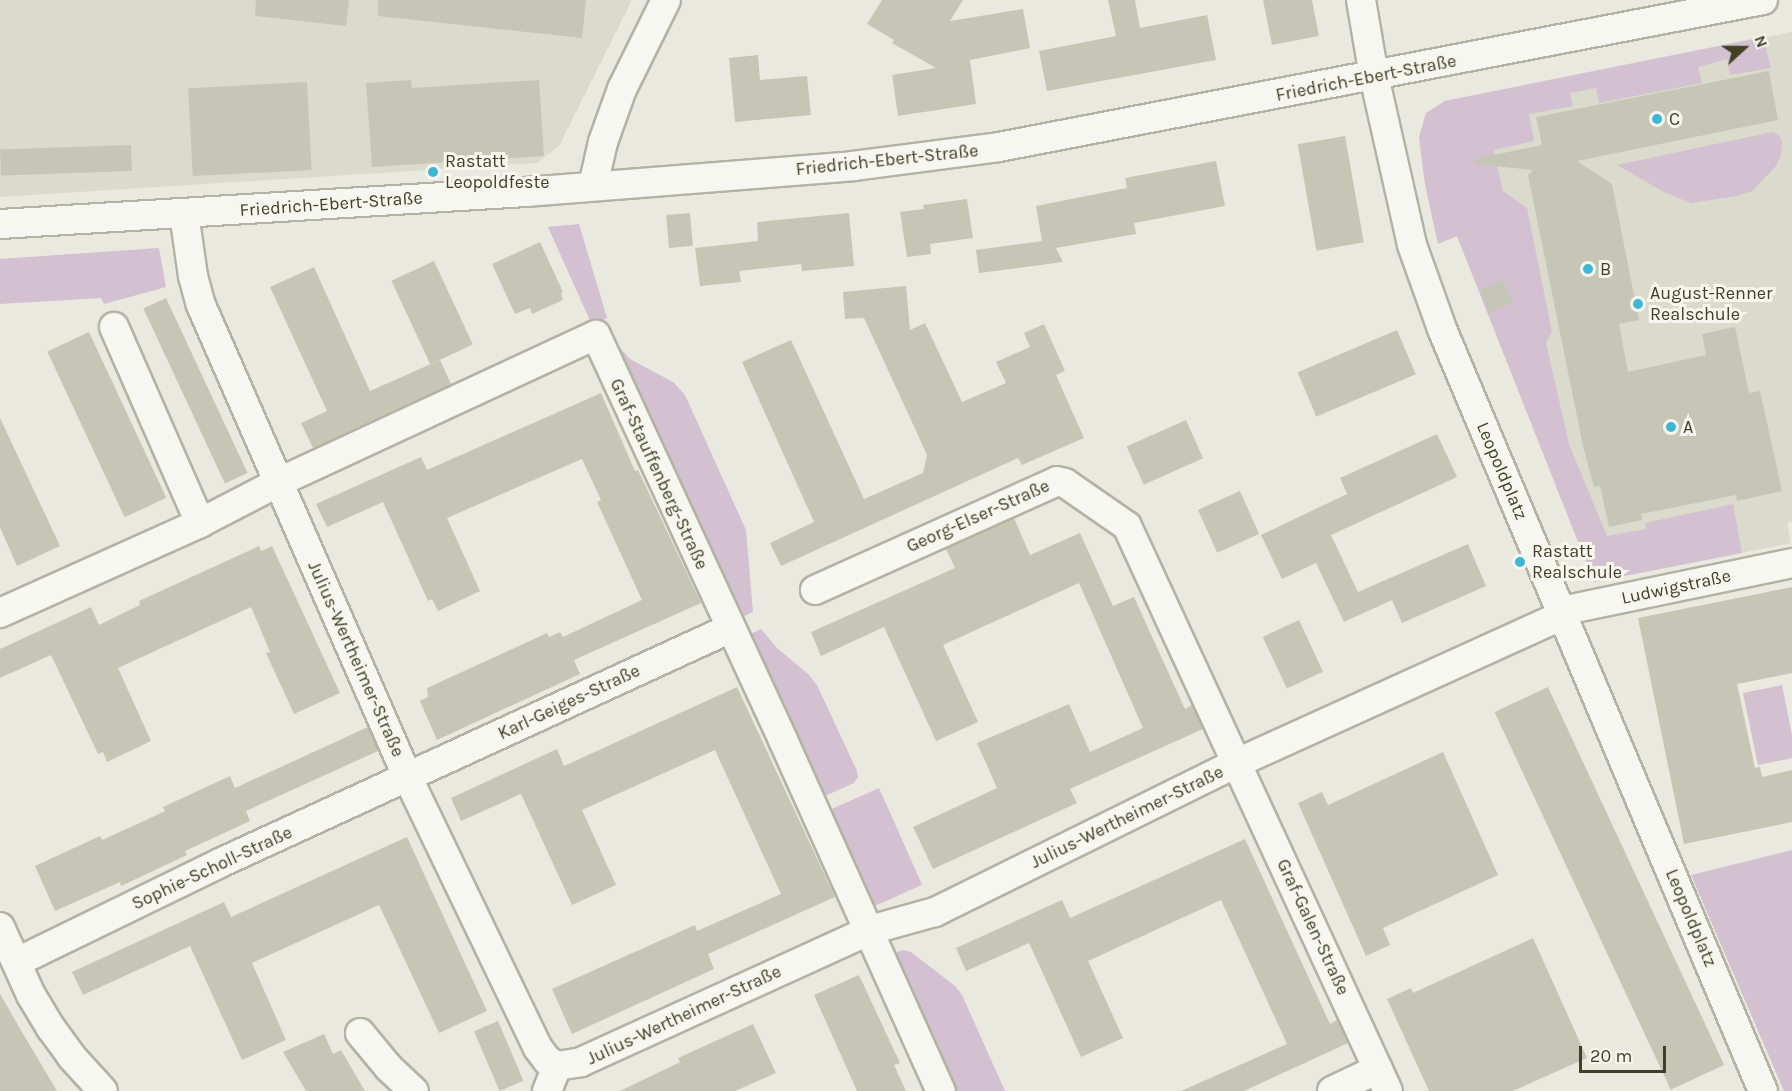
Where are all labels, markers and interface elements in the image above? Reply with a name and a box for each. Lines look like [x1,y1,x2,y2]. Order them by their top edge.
north arrow [1714,18,1774,78]
text: N [1750,33,1772,50]
street label: Friedrich-Ebert-Straße [1274,50,1458,106]
place label: C [1669,108,1680,130]
marker: C [1650,112,1664,126]
street label: Friedrich-Ebert-Straße [795,140,979,180]
place label: Rastatt Leopoldfeste [445,151,549,194]
marker: Rastatt Leopoldfeste [426,165,440,179]
street label: Friedrich-Ebert-Straße [239,187,423,221]
place label: B [1600,258,1611,280]
marker: B [1581,262,1595,276]
place label: August-Renner Realschule [1650,283,1773,326]
marker: August-Renner Realschule [1631,297,1645,311]
street label: Graf-Stauffenberg-Straße [605,375,713,573]
place label: A [1683,416,1693,438]
street label: Leopoldplatz [1472,419,1532,523]
marker: A [1664,420,1678,434]
street label: Georg-Elser-Straße [903,475,1053,557]
place label: Rastatt Realschule [1532,541,1622,584]
marker: Rastatt Realschule [1513,555,1527,569]
street label: Julius-Wertheimer-Straße [303,558,409,760]
street label: Ludwigstraße [1619,565,1733,609]
street label: Karl-Geiges-Straße [494,660,644,744]
street label: Julius-Wertheimer-Straße [1027,761,1227,873]
street label: Sophie-Scholl-Straße [128,821,296,915]
street label: Graf-Galen-Straße [1272,856,1354,998]
street label: Leopoldplatz [1661,866,1721,970]
street label: Julius-Wertheimer-Straße [583,960,785,1070]
scale bar [1582,1034,1669,1072]
text: 20 m [1590,1045,1632,1067]

